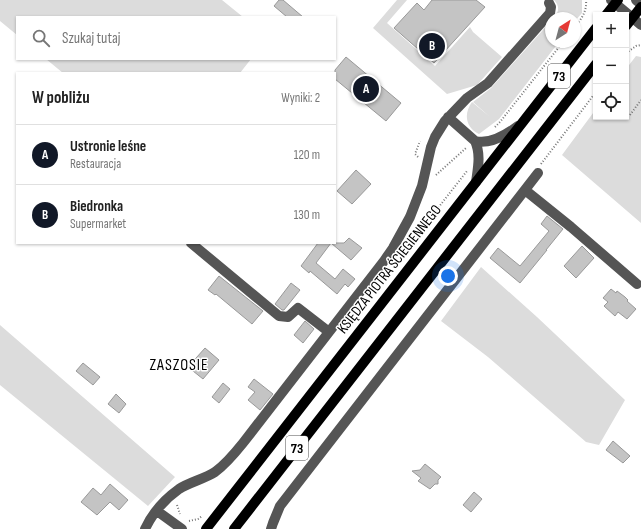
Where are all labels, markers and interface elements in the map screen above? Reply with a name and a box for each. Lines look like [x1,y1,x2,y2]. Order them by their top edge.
north arrow [545,12,581,48]
map controls [593,12,629,120]
button: + [593,12,629,48]
search box [16,16,336,60]
icon: search [30,27,52,49]
text: Szukaj tutaj [62,29,120,48]
pin: B [419,31,445,61]
button: − [593,48,629,84]
road number: 73 [548,64,570,88]
pin: A [353,74,379,104]
button: locate [593,84,629,120]
text: W pobliżu [32,88,90,108]
text: Wyniki: 2 [281,90,320,106]
text: Ustronie leśne [70,137,146,156]
text: A [42,147,48,163]
text: 120 m [294,147,320,163]
text: Restauracja [70,156,121,172]
text: Biedronka [70,197,123,216]
street label: KSIĘDZA PIOTRA ŚCIEGIENNEGO [333,201,446,338]
text: B [42,207,48,223]
text: 130 m [294,207,320,223]
text: Supermarket [70,216,126,232]
your location [438,266,458,286]
district label: ZASZOSIE [149,356,209,375]
road number: 73 [286,436,308,460]

